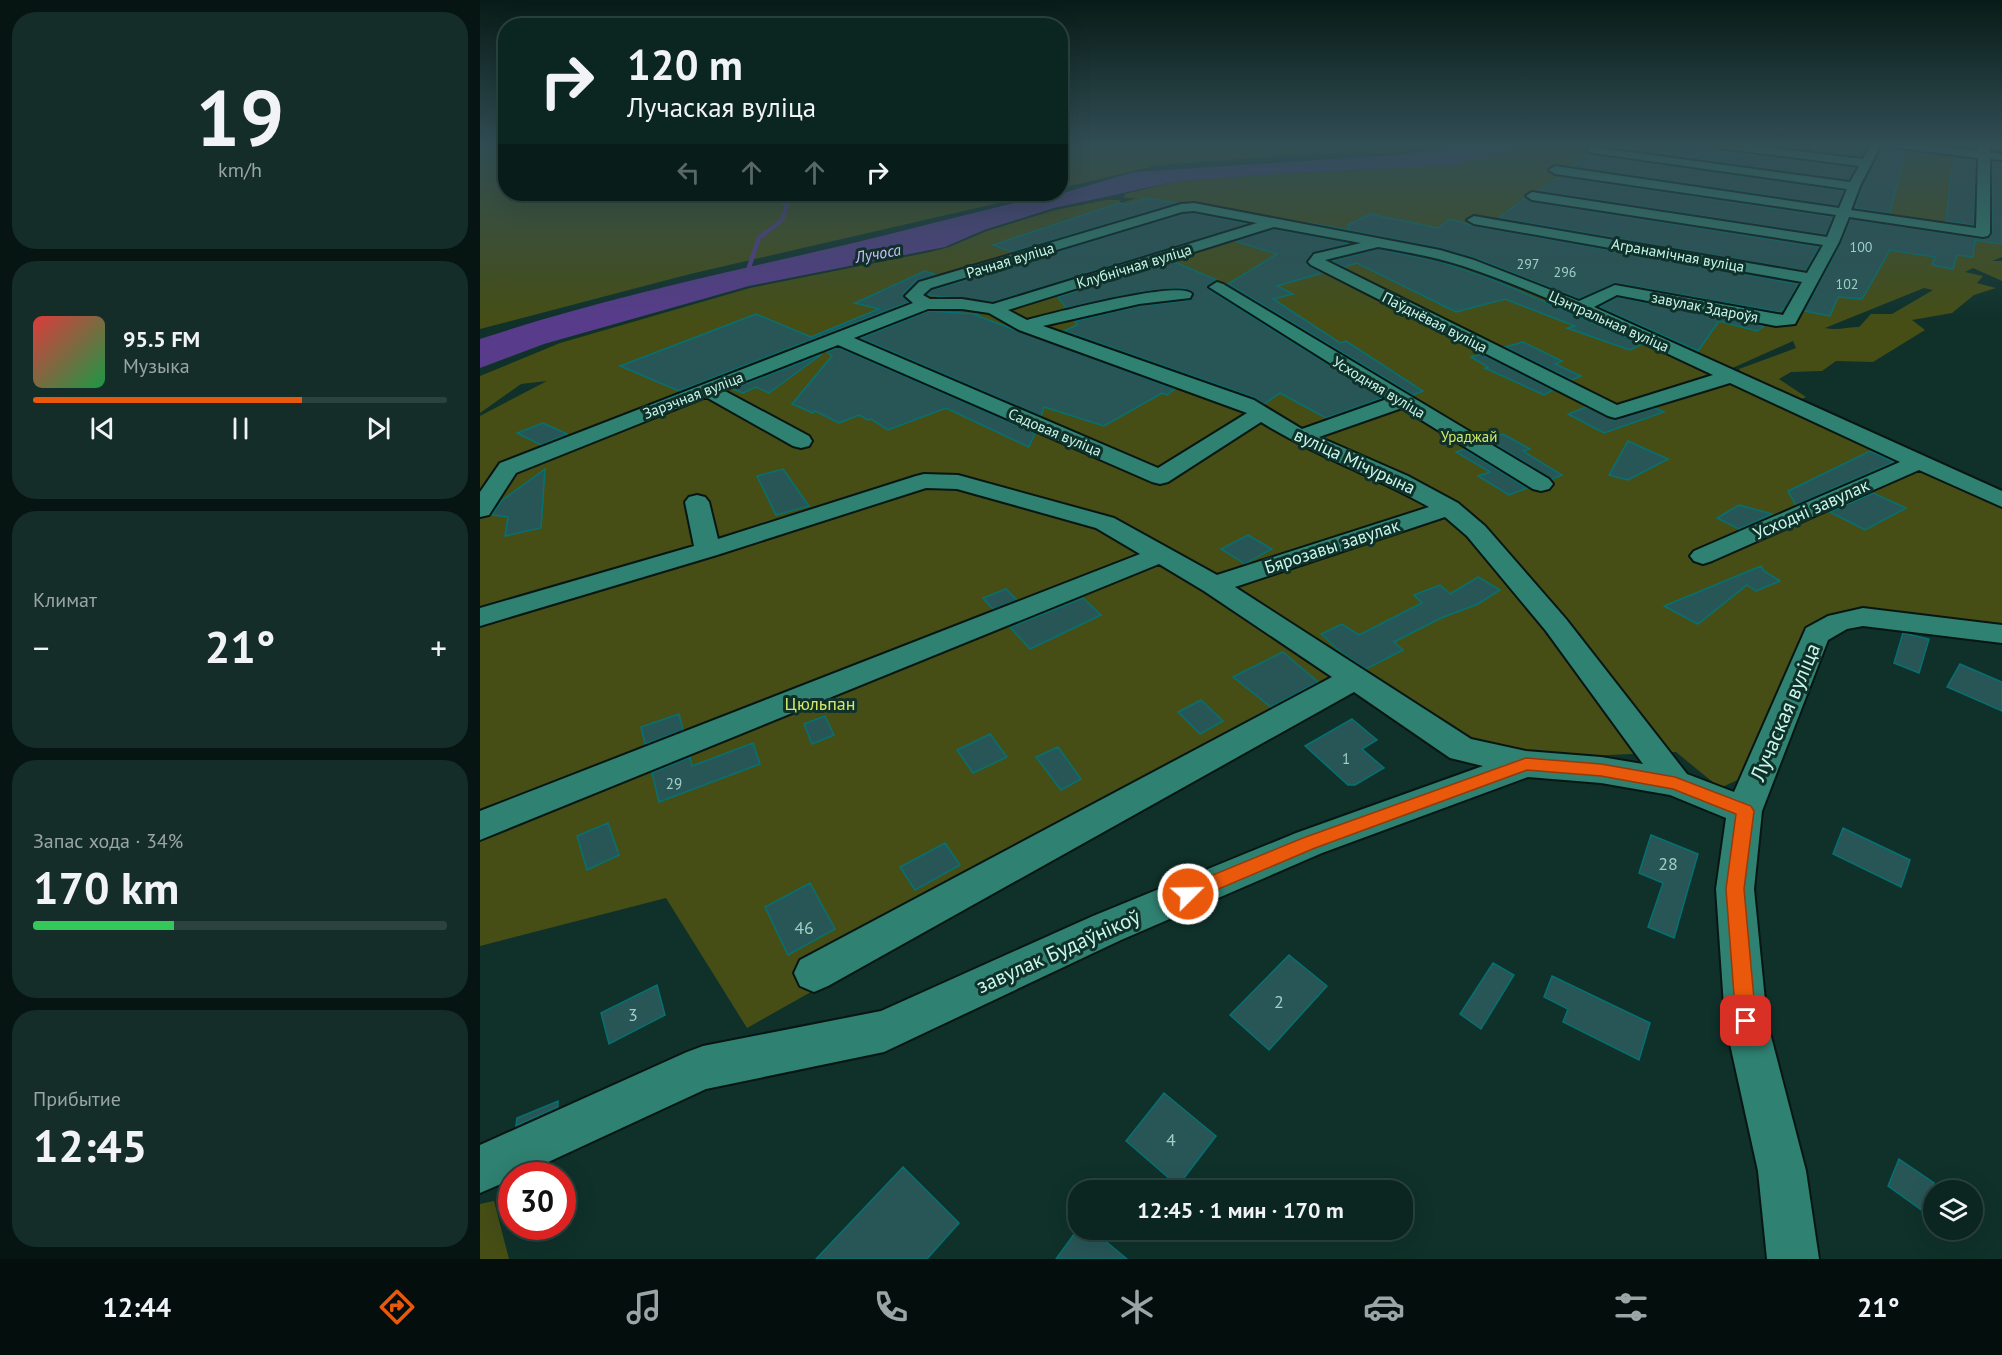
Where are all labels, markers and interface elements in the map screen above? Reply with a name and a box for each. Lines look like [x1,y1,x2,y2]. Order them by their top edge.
text: 120 m [627,37,743,92]
icon: right [528,42,606,120]
text: 19 [196,67,284,168]
text: Лучаская вуліца [627,90,816,124]
icon: left [672,156,705,189]
icon: ahead [735,156,768,189]
icon: ahead [798,156,831,189]
icon: right [861,156,894,189]
text: km/h [218,157,262,183]
street label: Агранамічная вуліца [1610,234,1746,276]
street label: Рачная вуліца [964,238,1056,282]
house number: 100 [1850,238,1873,256]
water label: Лучоса [853,239,903,267]
street label: Клубнічная вуліца [1074,239,1194,293]
house number: 297 [1517,255,1539,273]
house number: 296 [1554,263,1576,281]
house number: 102 [1836,275,1858,293]
street label: Цэнтральная вуліца [1546,286,1672,356]
street label: Паўднёвая вуліца [1379,287,1491,357]
street label: завулак Здароўя [1650,287,1760,327]
text: 95.5 FM [123,325,200,353]
street label: Усходняя вуліца [1329,352,1429,422]
text: Музыка [123,353,190,379]
street label: Зарэчная вуліца [640,367,746,423]
street label: Садовая вуліца [1005,404,1105,460]
icon: previous [86,412,119,445]
icon: pause [224,412,257,445]
icon: next [362,412,395,445]
street label: вуліца Мічурына [1291,423,1419,499]
park label: Ураджай [1441,427,1497,446]
street label: Усходні завулак [1749,473,1873,545]
street label: Бярозавы завулак [1261,513,1403,579]
text: Климат [33,587,97,613]
text: 21° [205,617,275,675]
text: − [33,626,50,669]
text: + [430,626,447,669]
street label: Лучаская вуліца [1743,639,1826,786]
park label: Цюльпан [785,692,855,715]
house number: 1 [1342,749,1350,768]
house number: 29 [666,774,682,793]
text: Запас хода · 34% [33,828,183,854]
house number: 28 [1658,852,1678,875]
text: 170 km [33,858,179,916]
position arrow [1156,862,1220,926]
street label: завулак Будаўнікоў [972,903,1144,999]
house number: 46 [794,916,814,939]
house number: 2 [1274,990,1284,1013]
pin [1720,995,1771,1046]
house number: 3 [628,1003,638,1026]
icon: arrive [1729,1004,1762,1037]
text: Прибытие [33,1086,121,1112]
text: 12:45 [33,1116,147,1174]
house number: 4 [1166,1128,1176,1151]
speed limit sign: 30 [498,1162,576,1240]
map controls [1923,1180,1983,1240]
button: layers [1923,1180,1983,1240]
text: 12:45 · 1 мин · 170 m [1137,1196,1344,1224]
icon: directions [376,1286,418,1328]
icon: music [623,1286,665,1328]
icon: phone [870,1286,912,1328]
icon: climate [1116,1286,1158,1328]
icon: car [1363,1286,1405,1328]
icon: filters [1610,1286,1652,1328]
text: 12:44 [102,1290,171,1324]
text: 21° [1857,1290,1899,1324]

